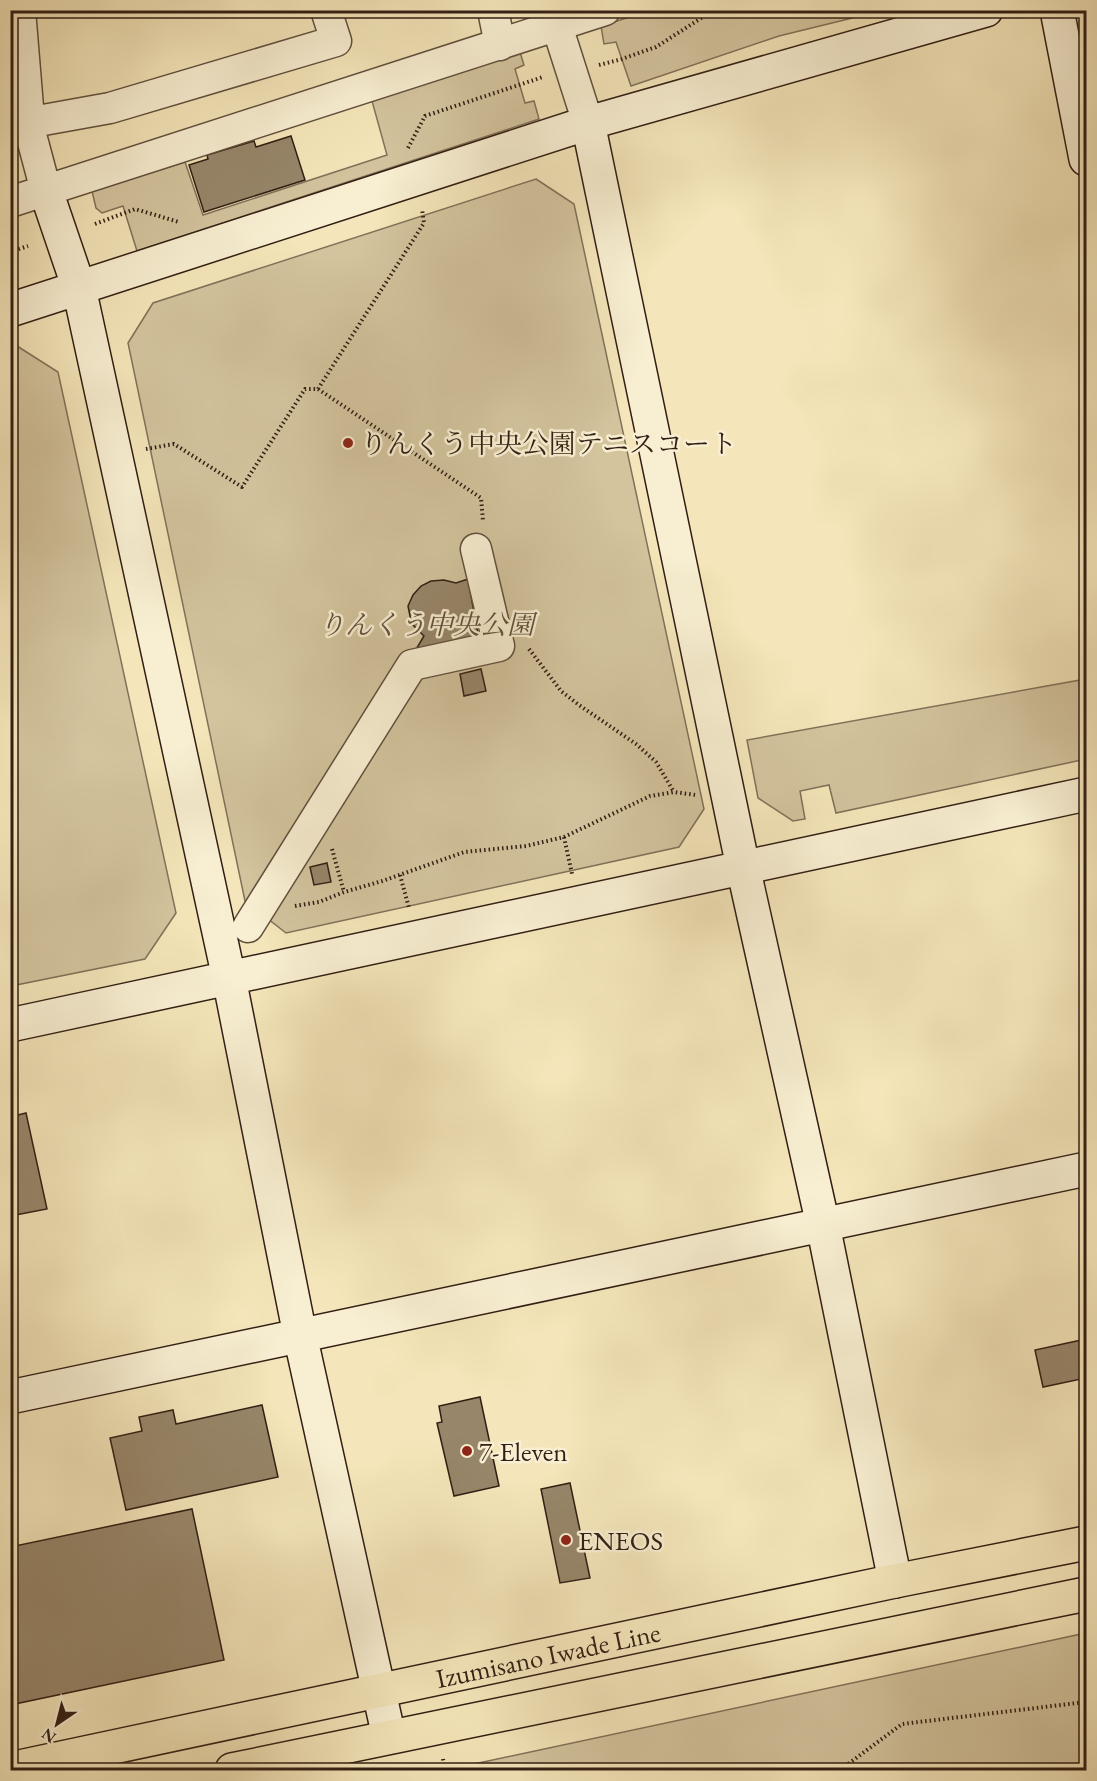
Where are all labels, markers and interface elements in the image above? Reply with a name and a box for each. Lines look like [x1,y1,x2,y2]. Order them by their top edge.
place label: りんくう中央公園テニスコート [360,426,737,461]
marker: りんくう中央公園テニスコート [341,436,355,450]
park label: りんくう中央公園 [318,607,538,642]
place label: 7-Eleven [479,1434,568,1469]
marker: 7-Eleven [460,1444,474,1458]
place label: ENEOS [578,1523,663,1558]
marker: ENEOS [559,1533,573,1547]
street label: Izumisano Iwade Line [433,1614,663,1696]
north arrow [27,1694,87,1754]
text: N [37,1724,60,1748]

